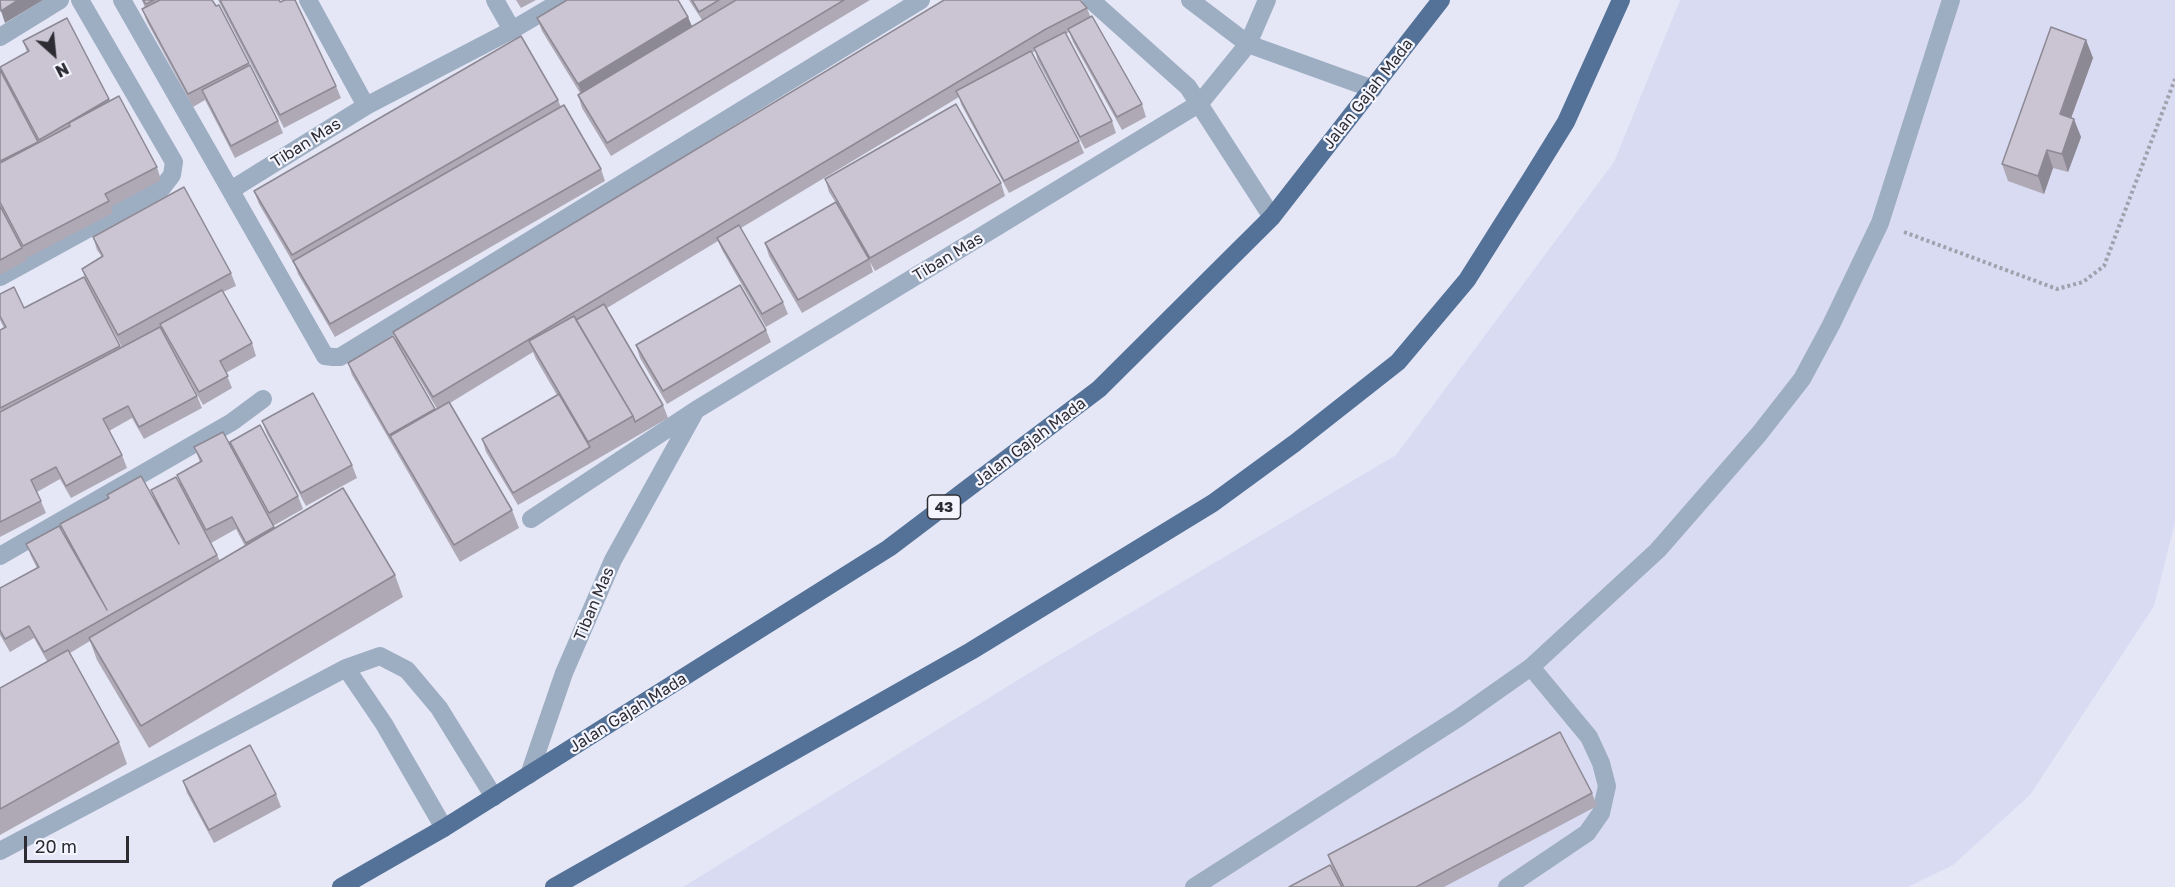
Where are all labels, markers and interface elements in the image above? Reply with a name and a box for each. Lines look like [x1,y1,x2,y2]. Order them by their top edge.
north arrow [24,24,84,84]
street label: Jalan Gajah Mada [1319,35,1417,153]
text: N [52,58,72,82]
street label: Tiban Mas [268,114,344,172]
street label: Tiban Mas [910,229,986,285]
street label: Jalan Gajah Mada [970,394,1090,490]
road number: 43 [928,495,960,519]
street label: Tiban Mas [570,564,618,644]
street label: Jalan Gajah Mada [566,669,690,757]
scale bar [27,824,132,862]
text: 20 m [35,835,77,857]

